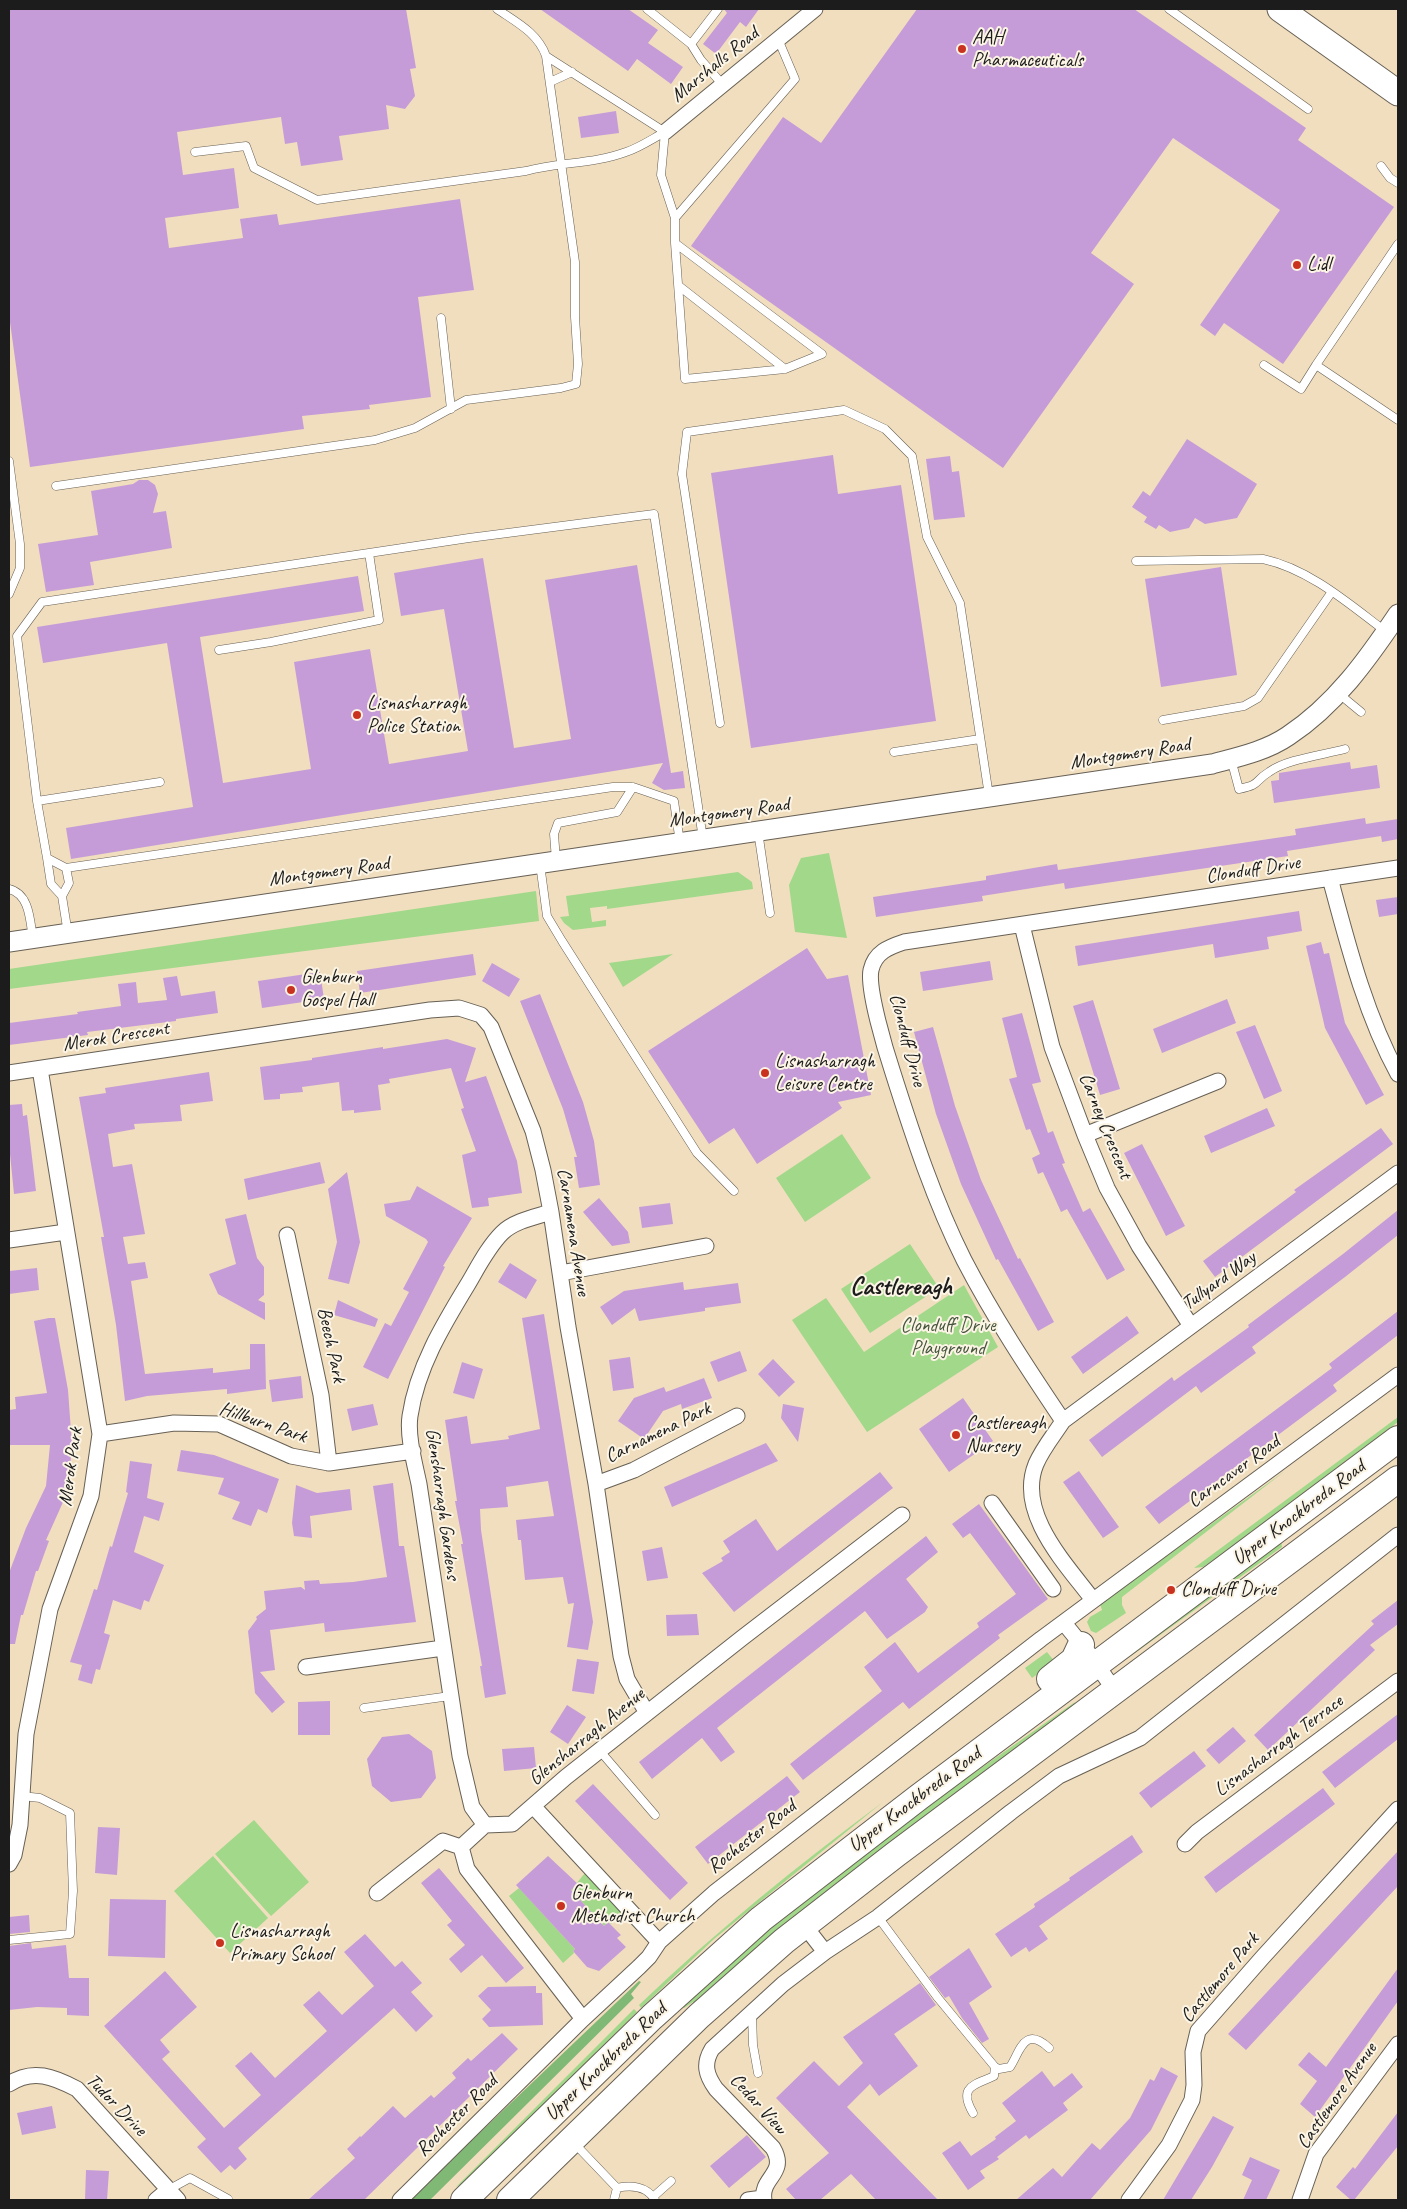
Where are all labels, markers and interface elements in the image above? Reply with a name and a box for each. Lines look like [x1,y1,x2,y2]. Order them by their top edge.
street label: Marshalls Road [666,22,764,108]
place label: AAH Pharmaceuticals [972,26,1083,73]
marker: AAH Pharmaceuticals [956,43,968,55]
place label: Lidl [1307,253,1331,277]
marker: Lidl [1291,259,1303,271]
place label: Lisnasharragh Police Station [367,692,467,739]
marker: Lisnasharragh Police Station [351,709,363,721]
street label: Montgomery Road [1068,733,1192,775]
street label: Montgomery Road [667,793,791,833]
street label: Clonduff Drive [1204,851,1302,889]
street label: Montgomery Road [267,852,391,892]
place label: Glenburn Gospel Hall [301,966,374,1013]
marker: Glenburn Gospel Hall [285,984,297,996]
street label: Clonduff Drive [883,991,931,1089]
street label: Merok Crescent [61,1017,171,1057]
place label: Lisnasharragh Leisure Centre [775,1050,875,1097]
marker: Lisnasharragh Leisure Centre [759,1067,771,1079]
street label: Carney Crescent [1073,1070,1137,1182]
street label: Carnamena Avenue [551,1167,595,1297]
street label: Tullyard Way [1177,1246,1261,1316]
district label: Castlereagh [850,1272,952,1302]
street label: Beech Park [311,1305,351,1385]
park label: Clonduff Drive Playground [901,1314,995,1361]
street label: Hillburn Park [216,1397,310,1449]
street label: Carnamena Park [601,1397,715,1469]
place label: Castlereagh Nursery [966,1412,1046,1459]
street label: Merok Park [54,1426,88,1508]
street label: Glensharragh Gardens [420,1427,464,1581]
marker: Castlereagh Nursery [950,1429,962,1441]
street label: Carncaver Road [1183,1430,1285,1514]
street label: Upper Knockbreda Road [1228,1455,1370,1571]
place label: Clonduff Drive [1181,1578,1276,1602]
marker: Clonduff Drive [1165,1584,1177,1596]
street label: Glensharragh Avenue [524,1683,650,1791]
street label: Lisnasharragh Terrace [1210,1690,1348,1802]
street label: Upper Knockbreda Road [844,1742,986,1858]
street label: Rochester Road [703,1795,801,1879]
place label: Glenburn Methodist Church [571,1882,695,1929]
marker: Glenburn Methodist Church [555,1900,567,1912]
place label: Lisnasharragh Primary School [230,1920,332,1967]
street label: Castlemore Park [1175,1928,1265,2028]
marker: Lisnasharragh Primary School [214,1937,226,1949]
street label: Upper Knockbreda Road [540,1998,672,2126]
street label: Castlemore Avenue [1292,2038,1382,2154]
street label: Cedar View [724,2068,792,2140]
street label: Tudor Drive [80,2069,152,2141]
street label: Rochester Road [411,2070,503,2162]

